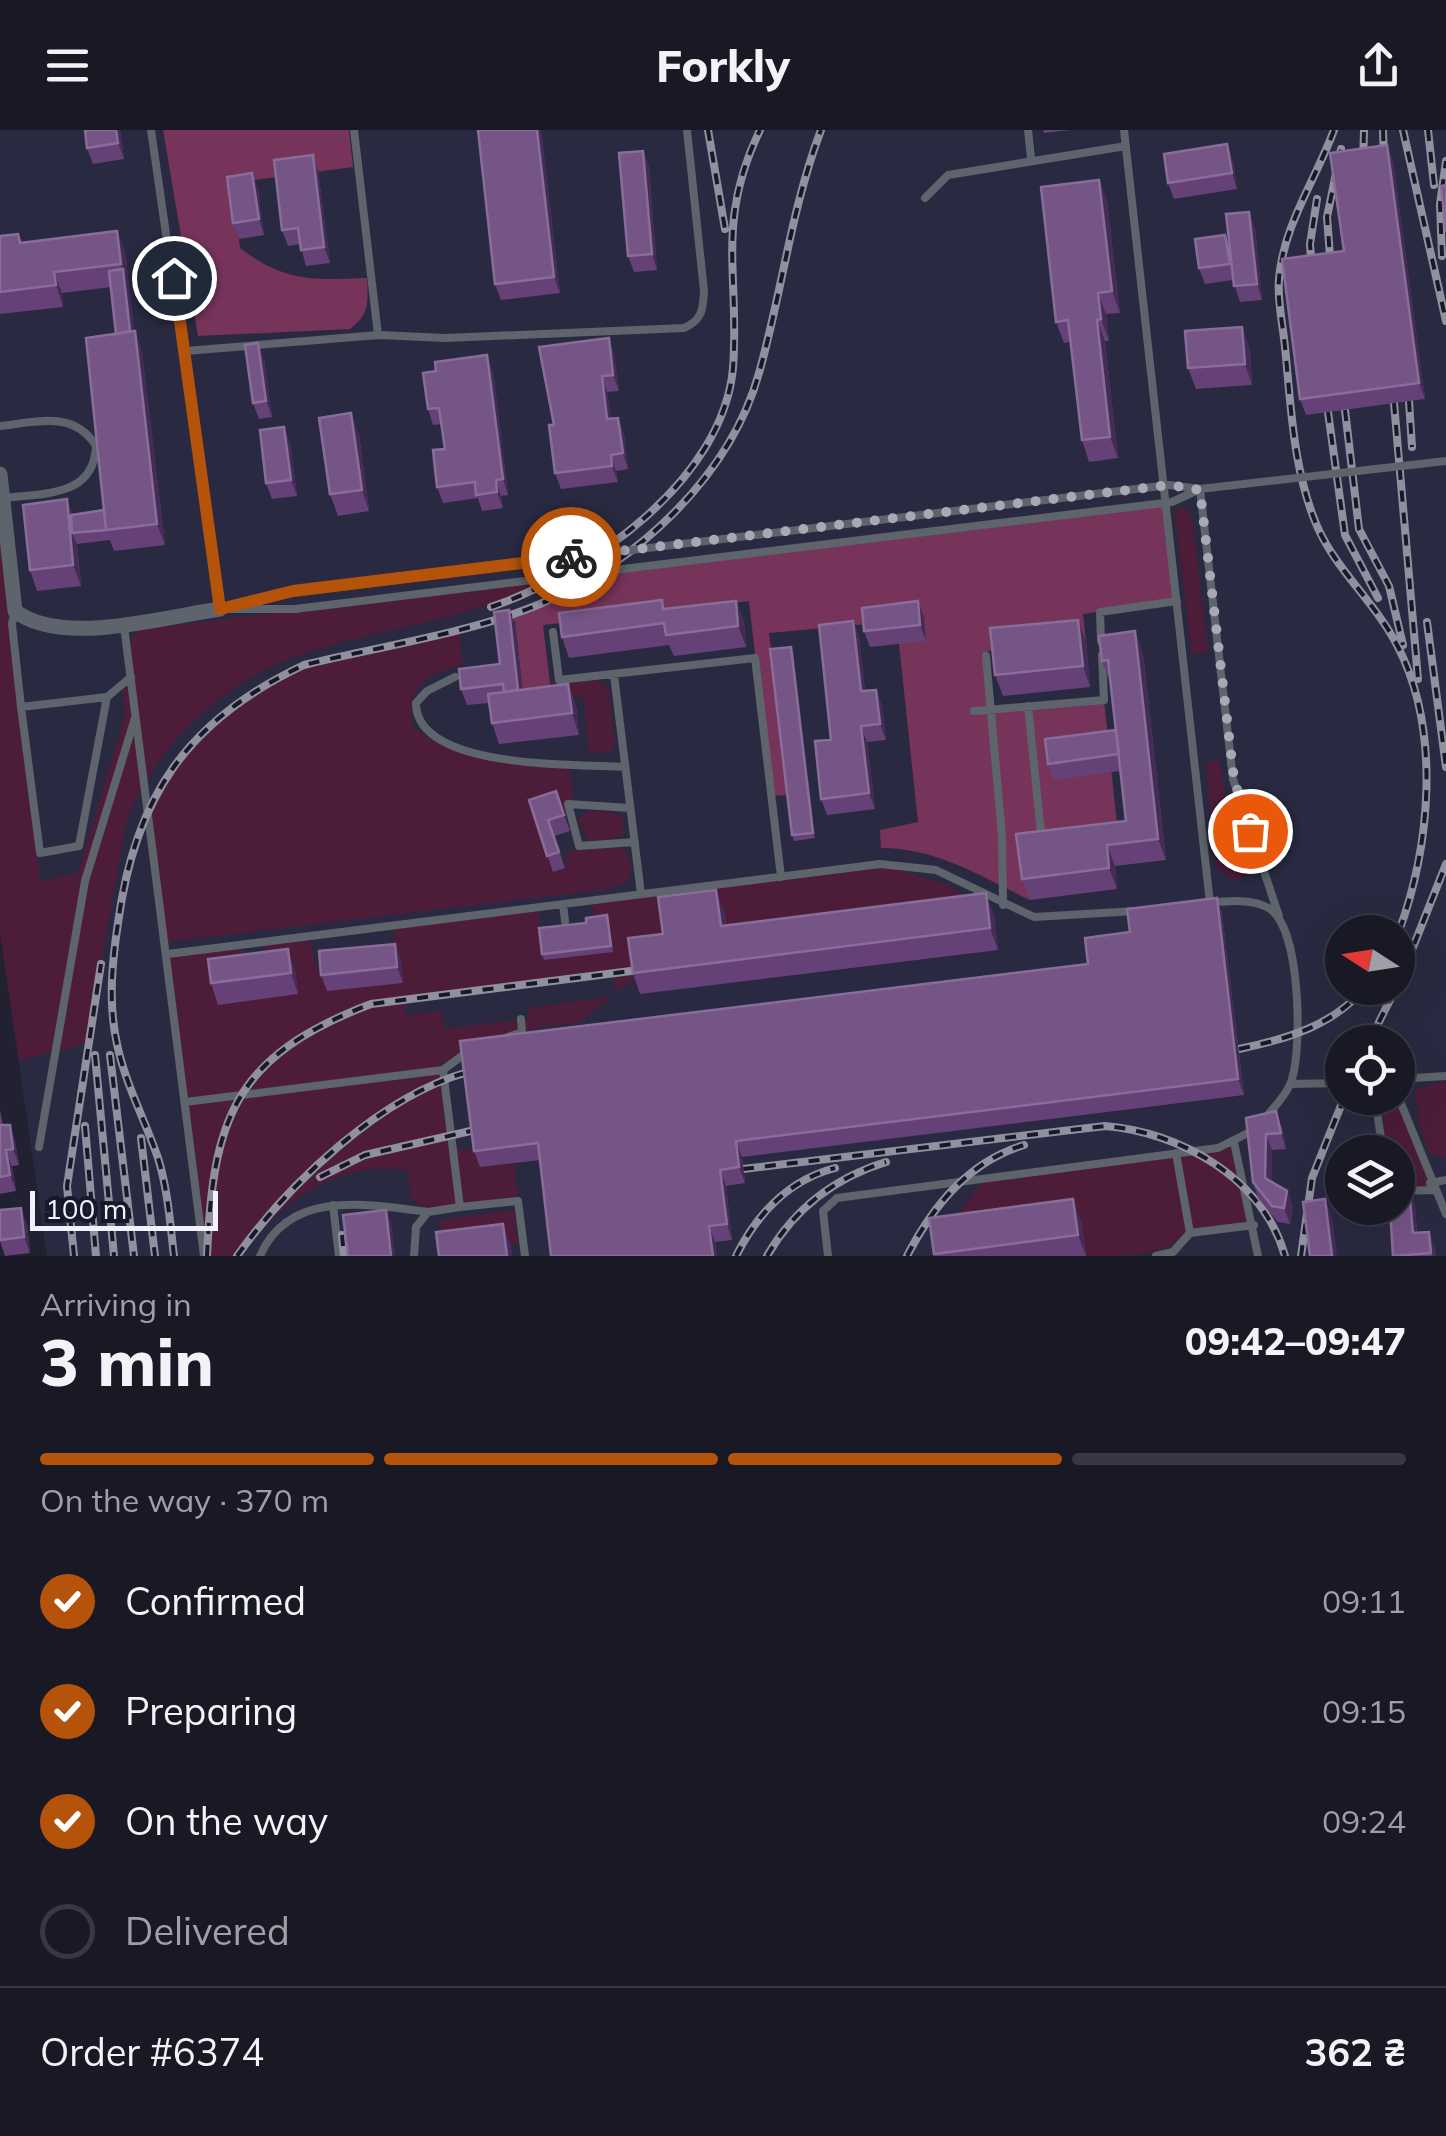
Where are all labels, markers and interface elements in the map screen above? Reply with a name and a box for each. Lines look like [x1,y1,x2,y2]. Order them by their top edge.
text: Forkly [656,37,790,93]
icon: menu [40,38,95,93]
icon: share [1351,38,1406,93]
pin [132,236,217,321]
icon: home [147,251,202,306]
courier [521,507,621,607]
icon: bike [544,530,599,585]
pin [1208,789,1293,874]
icon: bag [1223,804,1278,859]
north arrow [1325,915,1415,1005]
map controls [1325,915,1415,1225]
button: locate [1325,1025,1415,1115]
button: layers [1325,1135,1415,1225]
scale bar [30,1186,218,1230]
text: 100 m [45,1191,127,1226]
text: Arriving in [40,1284,192,1324]
text: 09:42–09:47 [1185,1317,1406,1365]
text: 3 min [40,1321,214,1402]
text: On the way · 370 m [40,1480,329,1520]
icon: check [40,1574,95,1629]
text: Confirmed [125,1577,306,1625]
text: 09:11 [1322,1581,1406,1621]
icon: check [40,1684,95,1739]
text: Preparing [125,1687,297,1735]
text: 09:15 [1322,1691,1406,1731]
icon: check [40,1794,95,1849]
text: On the way [125,1797,328,1845]
text: 09:24 [1322,1801,1406,1841]
text: Delivered [125,1907,290,1955]
text: Order #6374 [40,2028,264,2076]
text: 362 ₴ [1304,2028,1406,2076]

